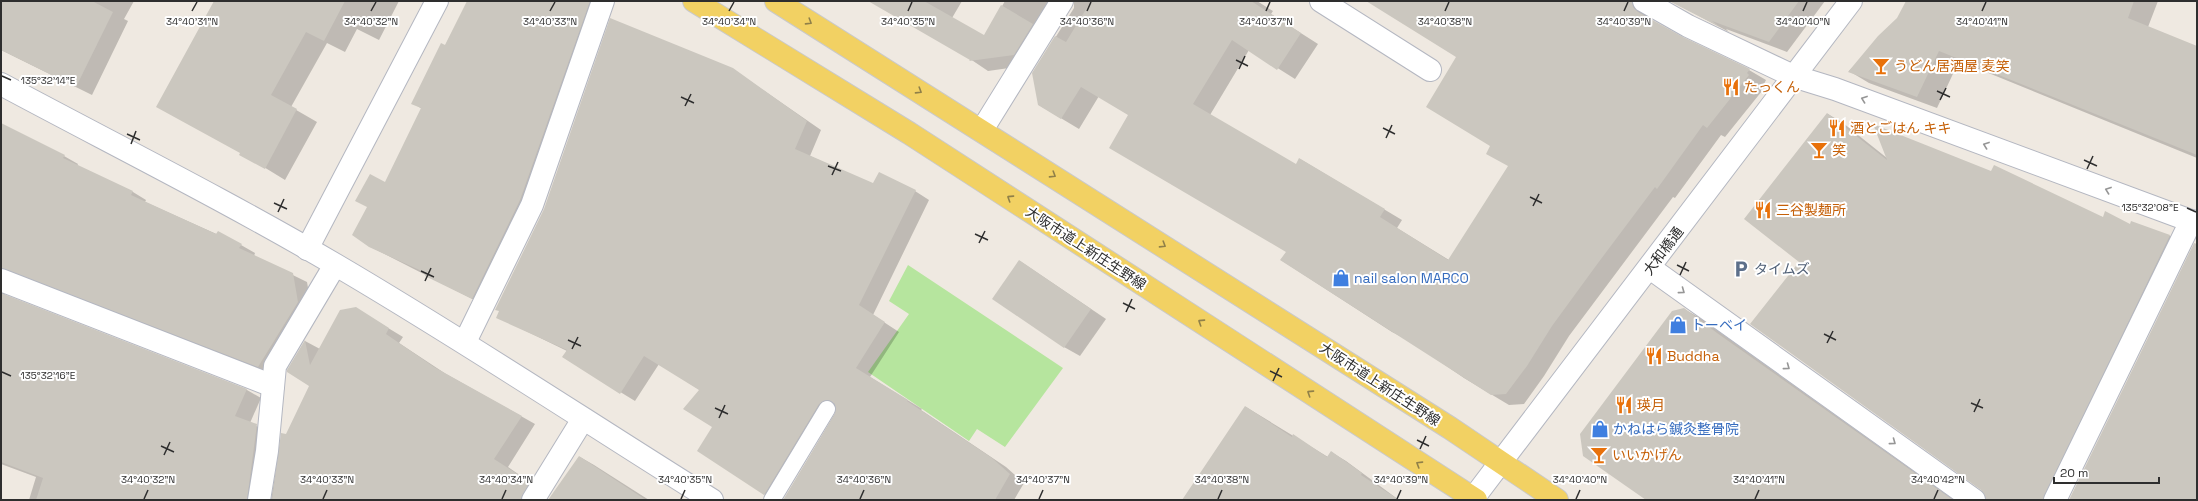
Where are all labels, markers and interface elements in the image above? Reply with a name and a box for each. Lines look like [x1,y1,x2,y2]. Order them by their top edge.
text: 34°40'31"N [166,15,218,28]
text: 34°40'32"N [344,15,398,28]
text: 34°40'33"N [523,15,577,28]
text: 34°40'34"N [702,15,756,28]
text: 34°40'35"N [881,15,935,28]
text: 34°40'36"N [1060,15,1114,28]
text: 34°40'37"N [1239,15,1293,28]
text: 34°40'38"N [1418,15,1472,28]
text: 34°40'39"N [1597,15,1651,28]
text: 34°40'40"N [1776,15,1830,28]
text: 34°40'41"N [1956,15,2008,28]
one-way arrow [805,17,812,25]
bar icon: うどん居酒屋 麦笑 [1871,56,1891,76]
place label: うどん居酒屋 麦笑 [1894,57,2010,75]
text: 135°32'14"E [21,74,76,87]
restaurant icon: たっくん [1721,77,1741,97]
place label: たっくん [1744,78,1800,96]
one-way arrow [915,87,922,94]
one-way arrow [1861,96,1868,104]
restaurant icon: 酒とごはん キキ [1827,118,1847,138]
place label: 酒とごはん キキ [1850,119,1952,137]
bar icon: 笑 [1809,140,1829,160]
place label: 笑 [1832,141,1846,159]
one-way arrow [1982,141,1989,149]
one-way arrow [1049,170,1056,178]
one-way arrow [2104,187,2111,195]
one-way arrow [1007,195,1014,203]
restaurant icon: 三谷製麺所 [1753,200,1773,220]
place label: 三谷製麺所 [1776,201,1846,219]
text: 135°32'08"E [2121,201,2179,214]
street label: 大阪市道上新庄生野線 [1022,202,1150,294]
street label: 大和橋通 [1639,223,1687,279]
one-way arrow [1159,240,1166,248]
parking icon: タイムズ [1731,259,1751,279]
place label: タイムズ [1754,260,1810,278]
shop icon: nail salon MARCO [1331,268,1351,288]
place label: nail salon MARCO [1354,269,1469,287]
one-way arrow [1677,286,1684,293]
shop icon: トーベイ [1668,315,1688,335]
place label: トーベイ [1691,316,1747,334]
one-way arrow [1198,319,1205,327]
street label: 大阪市道上新庄生野線 [1316,338,1444,430]
restaurant icon: Buddha [1644,346,1664,366]
place label: Buddha [1667,347,1720,365]
one-way arrow [1783,362,1790,369]
text: 135°32'16"E [21,369,76,382]
one-way arrow [1307,390,1314,398]
restaurant icon: 瑛月 [1614,395,1634,415]
place label: 瑛月 [1637,396,1665,414]
shop icon: かねはら鍼灸整骨院 [1590,419,1610,439]
place label: かねはら鍼灸整骨院 [1613,420,1739,438]
one-way arrow [1889,437,1896,445]
bar icon: いいかげん [1589,445,1609,465]
place label: いいかげん [1612,446,1682,464]
scale bar [2054,459,2159,485]
one-way arrow [1416,461,1423,468]
text: 20 m [2060,465,2088,481]
text: 34°40'32"N [121,473,175,486]
text: 34°40'33"N [300,473,354,486]
text: 34°40'34"N [479,473,533,486]
text: 34°40'35"N [658,473,712,486]
text: 34°40'36"N [837,473,891,486]
text: 34°40'37"N [1016,473,1070,486]
text: 34°40'38"N [1195,473,1249,486]
text: 34°40'39"N [1374,473,1428,486]
text: 34°40'40"N [1553,473,1607,486]
text: 34°40'41"N [1733,473,1785,486]
text: 34°40'42"N [1911,473,1965,486]

